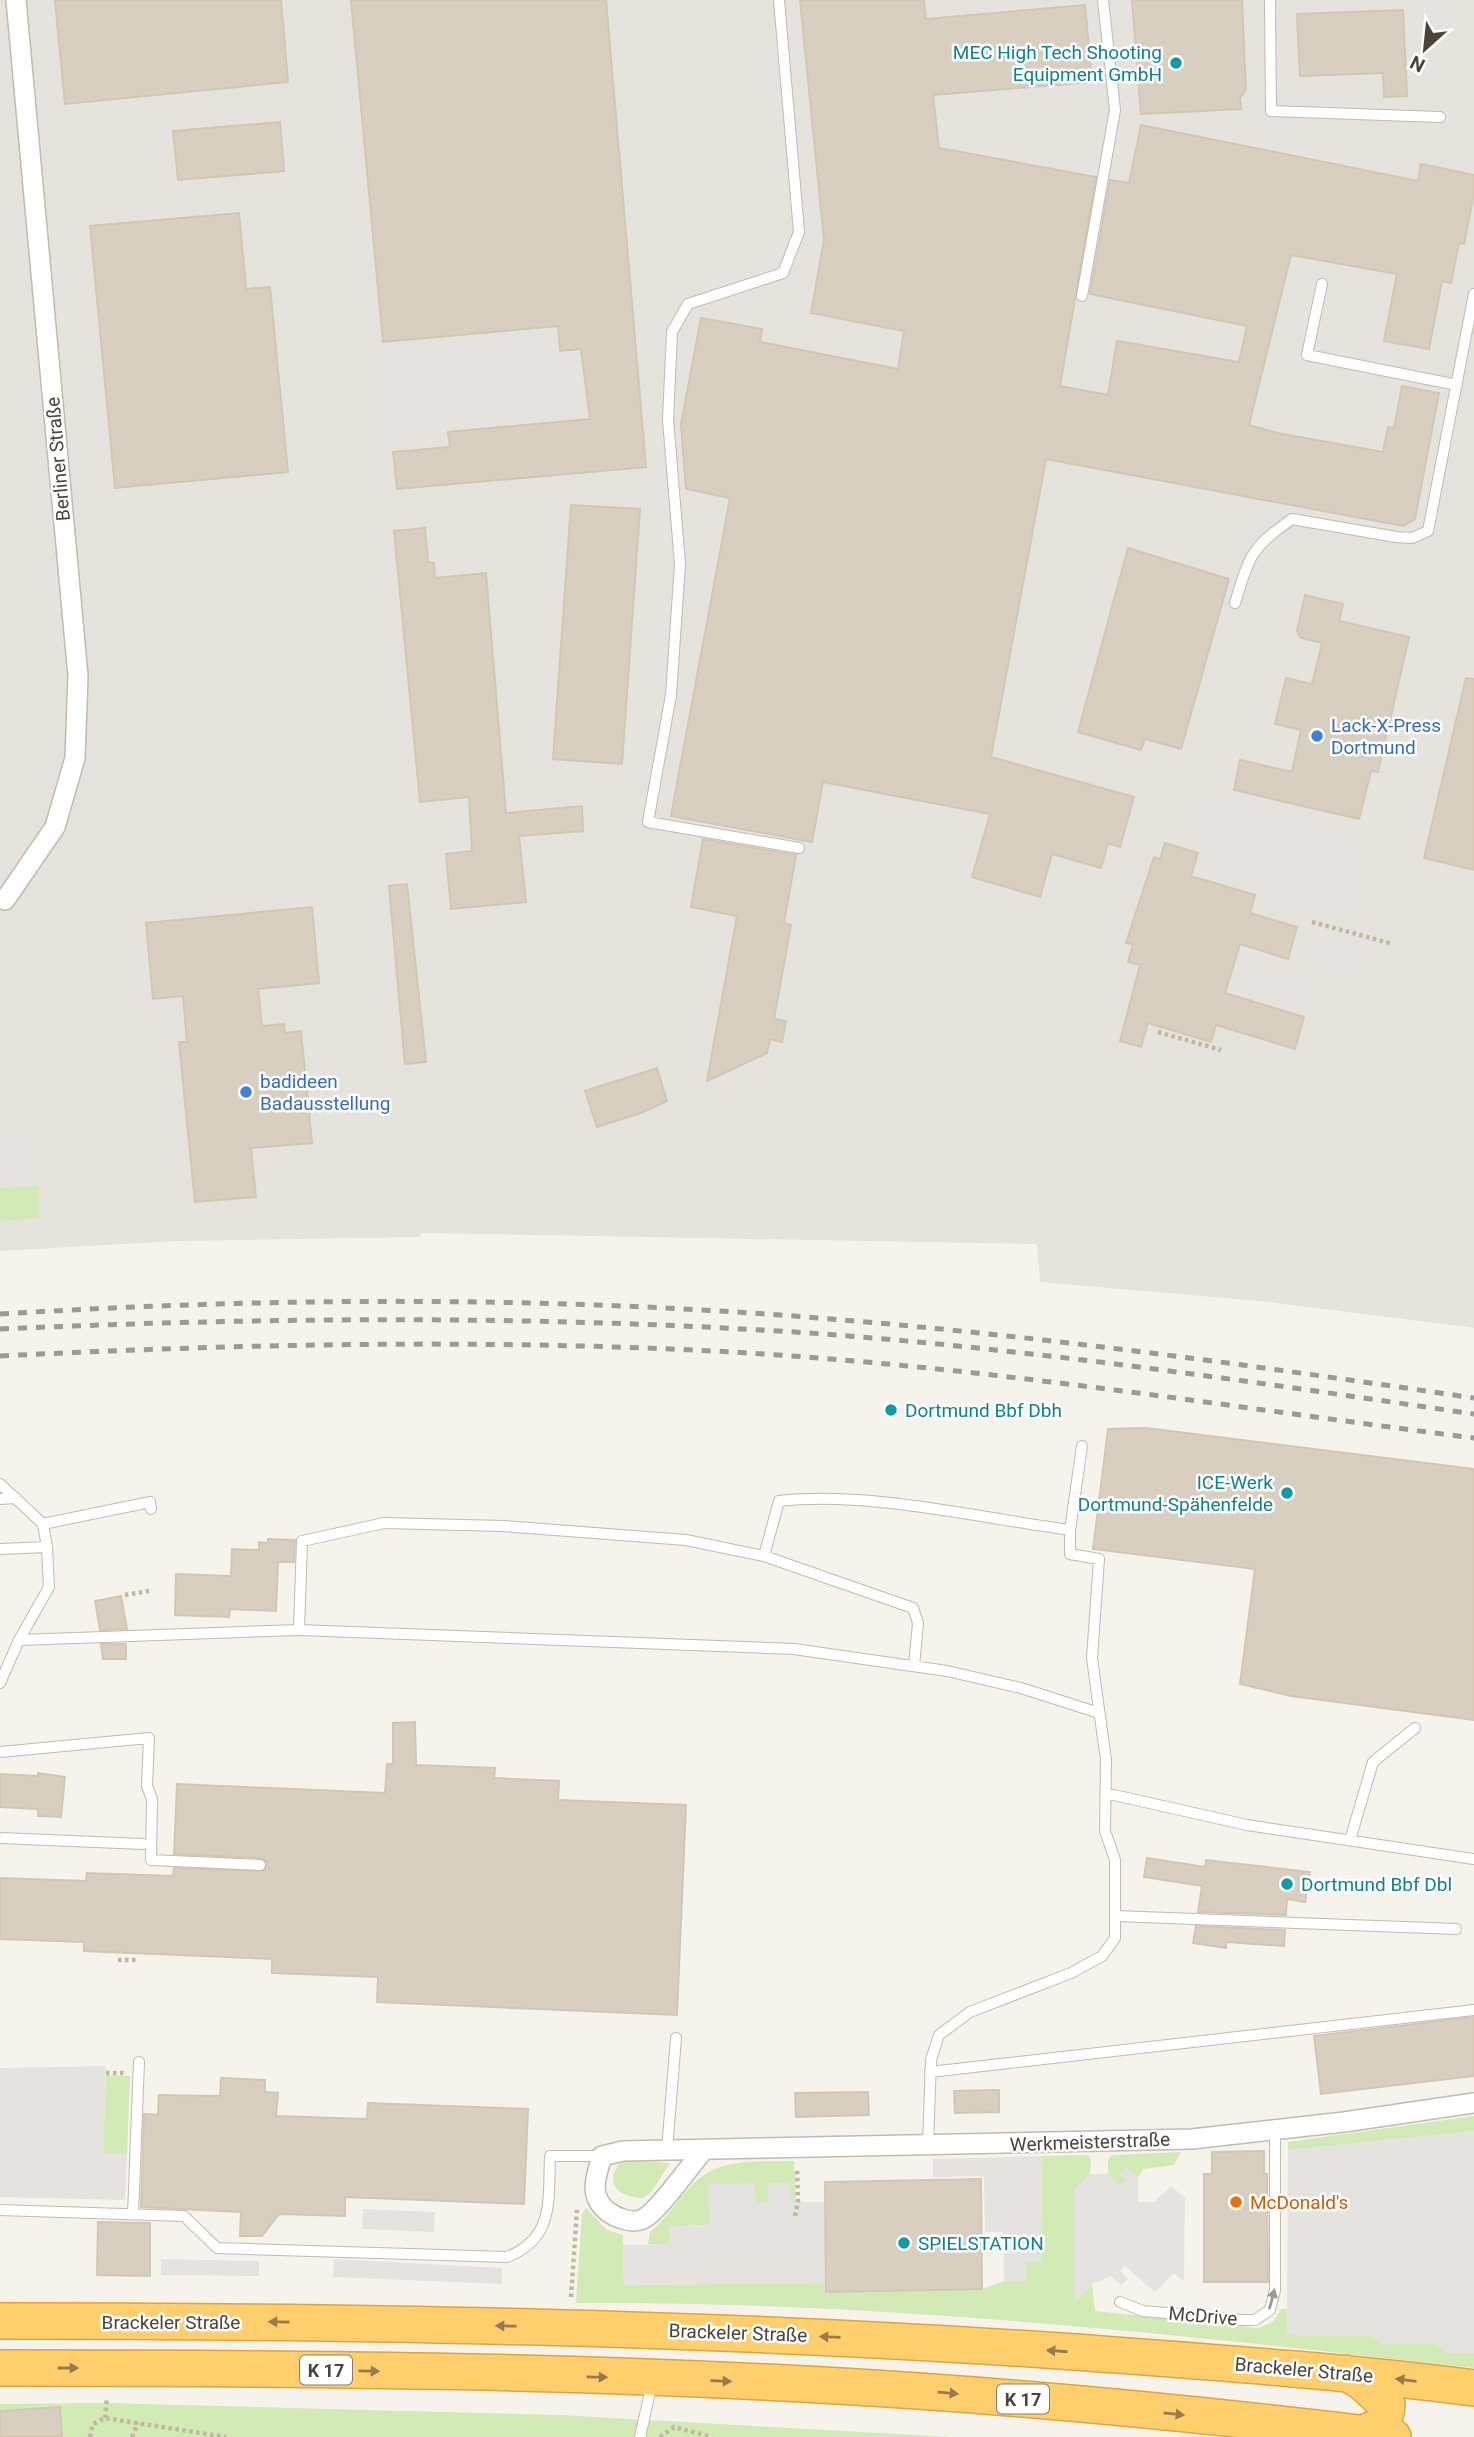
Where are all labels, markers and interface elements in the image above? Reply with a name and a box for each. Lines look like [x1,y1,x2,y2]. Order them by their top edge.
north arrow [1390,14,1460,84]
place label: MEC High Tech Shooting Equipment GmbH [953,41,1162,86]
text: N [1406,50,1429,77]
marker: MEC High Tech Shooting Equipment GmbH [1168,55,1184,71]
street label: Berliner Straße [41,396,75,522]
place label: Lack-X-Press Dortmund [1331,714,1441,759]
marker: Lack-X-Press Dortmund [1309,728,1325,744]
place label: badideen Badausstellung [260,1070,390,1115]
marker: badideen Badausstellung [238,1084,254,1100]
place label: Dortmund Bbf Dbh [905,1399,1062,1422]
marker: Dortmund Bbf Dbh [883,1402,899,1418]
place label: ICE-Werk Dortmund-Spähenfelde [1078,1471,1273,1516]
marker: ICE-Werk Dortmund-Spähenfelde [1279,1485,1295,1501]
place label: Dortmund Bbf Dbl [1301,1873,1452,1896]
marker: Dortmund Bbf Dbl [1279,1876,1295,1892]
street label: Werkmeisterstraße [1009,2128,1171,2156]
place label: McDonald's [1250,2191,1348,2214]
marker: McDonald's [1228,2194,1244,2210]
place label: SPIELSTATION [918,2232,1044,2255]
marker: SPIELSTATION [896,2235,912,2251]
one-way arrow [1267,2288,1278,2310]
street label: McDrive [1168,2302,1238,2330]
street label: Brackeler Straße [102,2311,240,2334]
one-way arrow [268,2316,290,2328]
street label: Brackeler Straße [668,2319,808,2347]
one-way arrow [495,2320,517,2332]
one-way arrow [819,2331,841,2342]
one-way arrow [1046,2345,1068,2356]
street label: Brackeler Straße [1234,2352,1374,2388]
road number: K 17 [300,2356,352,2384]
one-way arrow [57,2362,79,2374]
one-way arrow [358,2365,380,2377]
one-way arrow [586,2371,608,2382]
one-way arrow [1395,2374,1417,2385]
one-way arrow [710,2375,732,2386]
road number: K 17 [997,2384,1049,2414]
one-way arrow [937,2388,959,2399]
one-way arrow [1164,2408,1186,2419]

